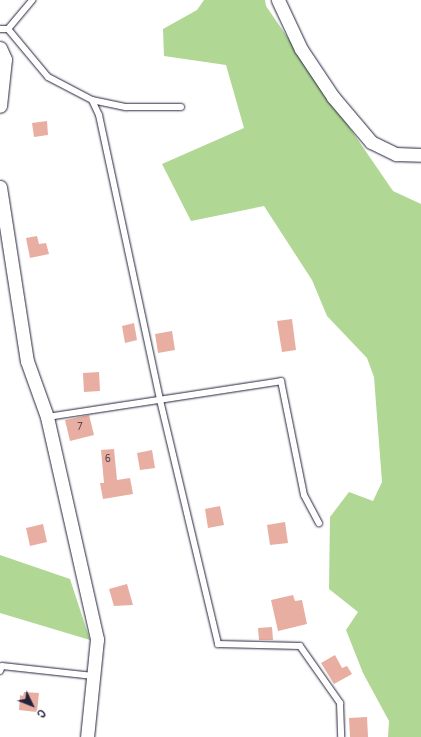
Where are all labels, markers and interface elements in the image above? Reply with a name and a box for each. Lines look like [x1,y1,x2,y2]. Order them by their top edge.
house number: 7 [77,422,83,434]
house number: 6 [105,454,111,466]
north arrow [12,685,52,725]
text: С [34,707,48,720]

